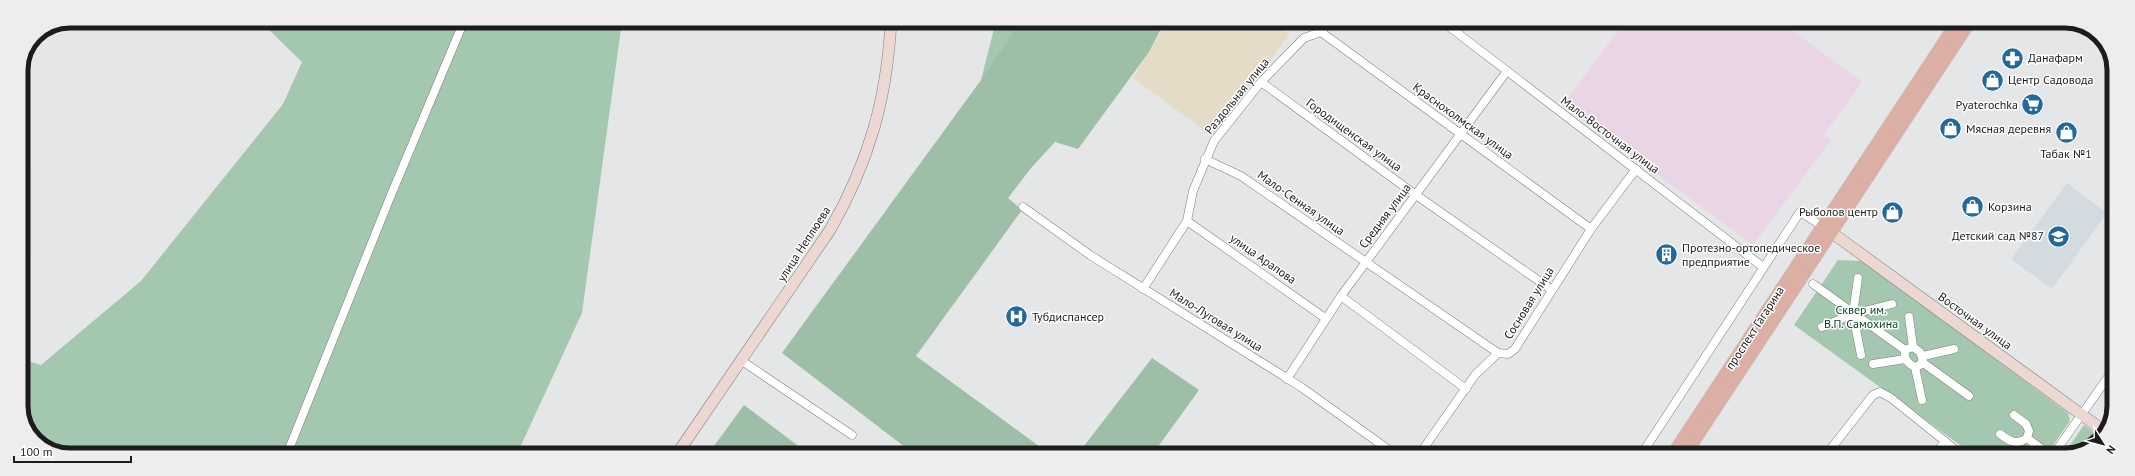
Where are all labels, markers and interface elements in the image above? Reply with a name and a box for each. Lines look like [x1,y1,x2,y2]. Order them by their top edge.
pharmacy icon: Данафарм [1999,45,2025,71]
place label: Данафарм [2028,50,2083,65]
street label: Раздольная улица [1201,54,1272,137]
shop icon: Центр Садовода [1979,67,2005,93]
place label: Центр Садовода [2008,72,2094,87]
street label: Краснохолмская улица [1410,79,1516,162]
supermarket icon: Pyaterochka [2020,92,2046,118]
street label: Мало-Восточная улица [1558,93,1663,177]
street label: Городищенская улица [1304,95,1405,174]
place label: Pyaterochka [1956,97,2018,112]
shop icon: Мясная деревня [1937,116,1963,142]
shop icon: Табак №1 [2053,120,2079,146]
place label: Мясная деревня [1966,121,2051,136]
place label: Табак №1 [2040,146,2092,161]
street label: Мало-Сенная улица [1255,167,1348,238]
street label: Средняя улица [1355,180,1414,251]
shop icon: Корзина [1960,194,1986,220]
shop icon: Рыболов центр [1880,199,1906,225]
place label: Корзина [1988,199,2032,214]
street label: улица Неплюева [774,203,834,284]
place label: Рыболов центр [1799,204,1878,219]
school or university icon: Детский сад №87 [2046,223,2072,249]
place label: Детский сад №87 [1952,228,2044,243]
street label: улица Арапова [1227,230,1299,287]
place label: Протезно-ортопедическое предприятие [1682,240,1820,269]
building icon: Протезно-ортопедическое предприятие [1654,242,1680,268]
street label: Сосновая улица [1500,264,1557,342]
street label: проспект Гагарина [1722,283,1787,372]
street label: Мало-Луговая улица [1167,285,1266,354]
street label: Восточная улица [1936,289,2015,352]
park label: Сквер им. В.П. Самохина [1824,302,1898,331]
hospital icon: Тубдиспансер [1004,304,1030,330]
place label: Тубдиспансер [1032,309,1104,324]
north arrow [2083,424,2123,464]
scale bar [14,438,131,464]
text: N [2103,443,2119,457]
text: 100 m [20,444,53,459]

